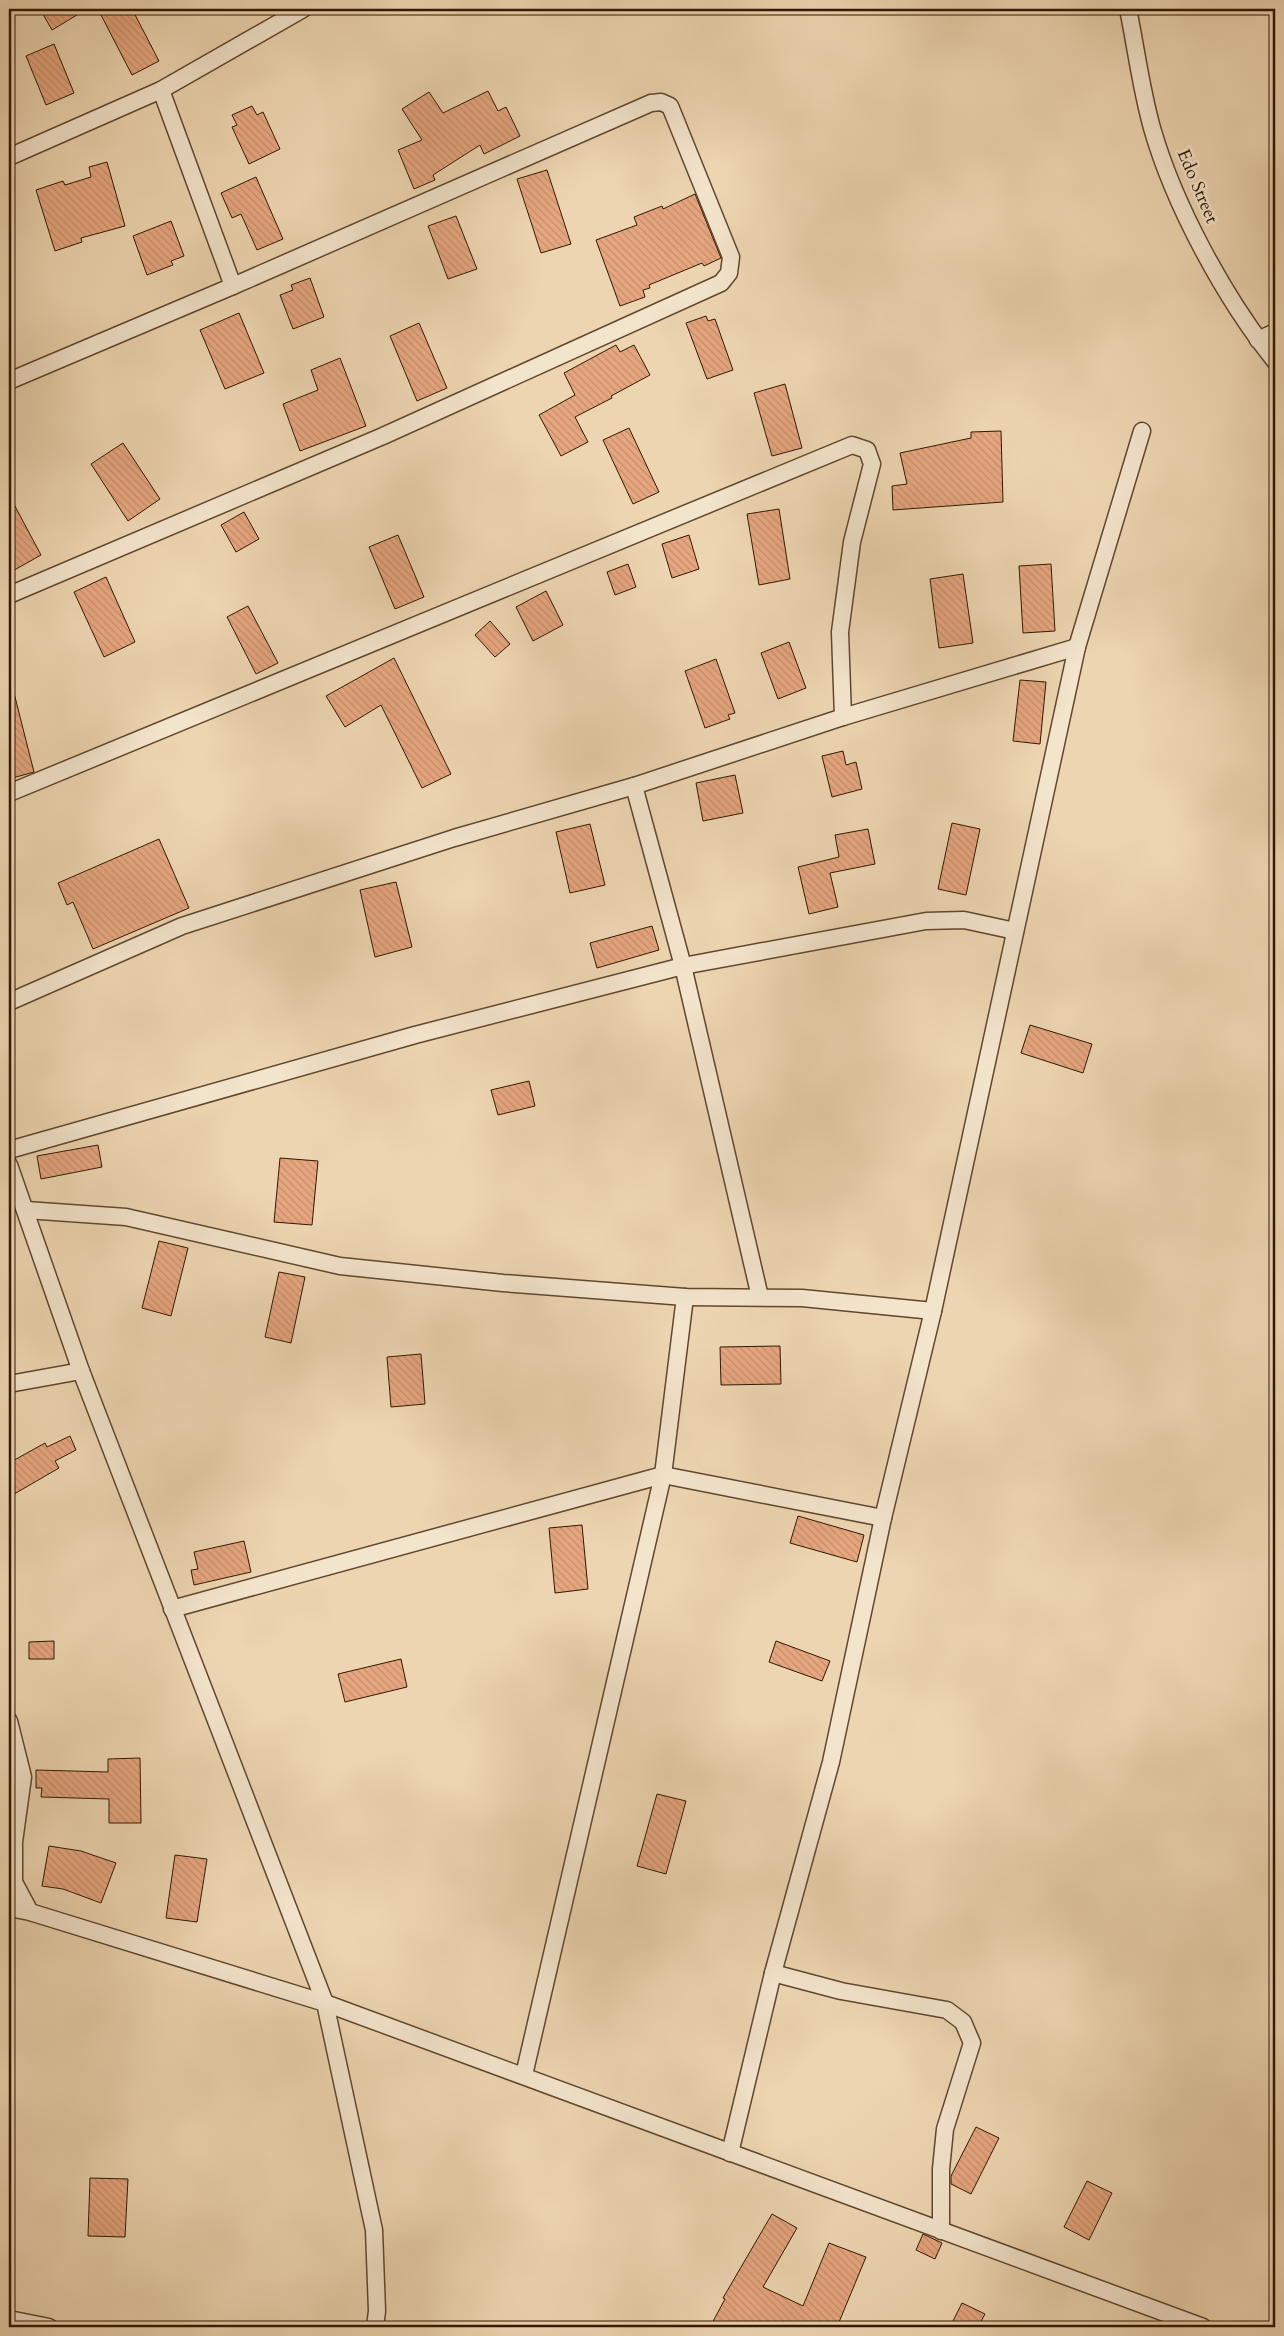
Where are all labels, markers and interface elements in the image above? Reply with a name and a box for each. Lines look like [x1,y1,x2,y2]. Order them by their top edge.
street label: Edo Street [1171,145,1225,228]

